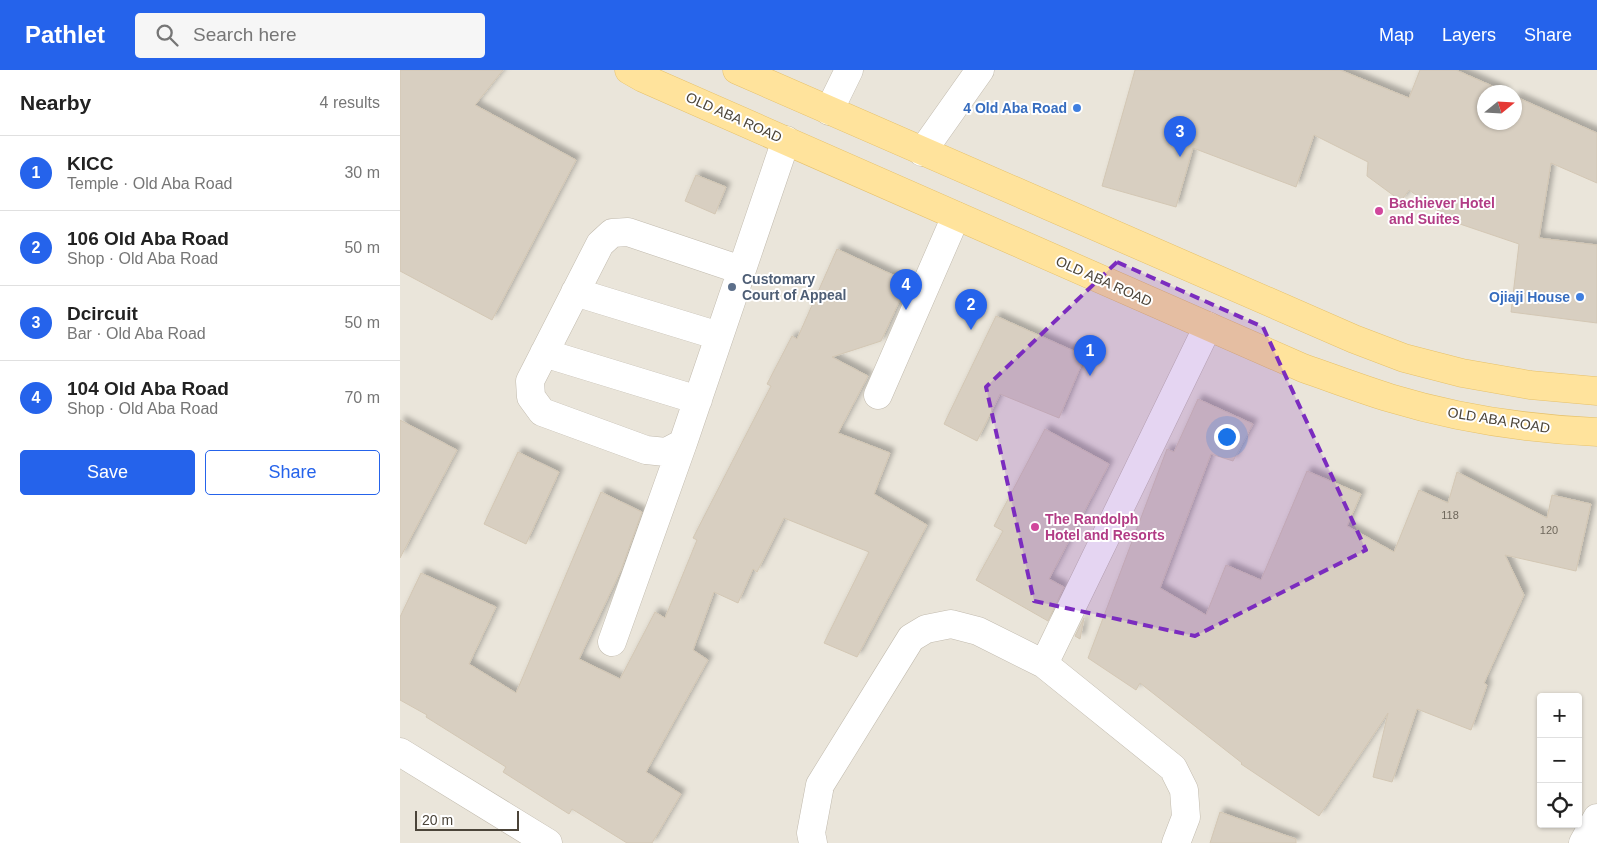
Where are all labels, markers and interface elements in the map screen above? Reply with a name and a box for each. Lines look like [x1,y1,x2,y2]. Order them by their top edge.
search box [135,13,485,58]
text: Pathlet [25,21,105,48]
icon: search [153,21,181,49]
text: Search here [193,24,297,45]
text: Map [1379,25,1414,45]
text: Layers [1442,25,1496,45]
text: Share [1524,25,1572,45]
north arrow [1477,85,1522,130]
street label: OLD ABA ROAD [683,89,785,145]
text: Nearby [20,91,91,114]
text: 4 results [320,94,380,111]
place label: 4 Old Aba Road [963,100,1067,116]
marker: 4 Old Aba Road [1071,102,1083,114]
pin: 3 [1164,116,1196,157]
text: KICC [67,153,113,174]
text: 1 [32,164,40,181]
text: 30 m [344,164,380,181]
text: Temple · Old Aba Road [67,175,232,192]
place label: Bachiever Hotel and Suites [1389,195,1495,227]
marker: Bachiever Hotel and Suites [1373,205,1385,217]
text: 106 Old Aba Road [67,228,229,249]
text: 2 [32,239,40,256]
text: 50 m [344,239,380,256]
text: Shop · Old Aba Road [67,250,218,267]
street label: OLD ABA ROAD [1053,253,1155,309]
pin: 4 [890,269,922,310]
place label: Customary Court of Appeal [742,271,846,303]
marker: Customary Court of Appeal [726,281,738,293]
pin: 2 [955,289,987,330]
place label: Ojiaji House [1489,289,1570,305]
marker: Ojiaji House [1574,291,1586,303]
text: Dcircuit [67,303,138,324]
text: 3 [32,314,40,331]
text: 50 m [344,314,380,331]
text: Bar · Old Aba Road [67,325,206,342]
pin: 1 [1074,335,1106,376]
text: 104 Old Aba Road [67,378,229,399]
text: 4 [32,389,40,406]
text: 70 m [344,389,380,406]
text: Shop · Old Aba Road [67,400,218,417]
street label: OLD ABA ROAD [1447,404,1551,436]
your location [1214,424,1240,450]
button: Save [20,450,195,495]
button: Share [205,450,380,495]
house number: 118 [1441,509,1459,521]
place label: The Randolph Hotel and Resorts [1045,511,1165,543]
marker: The Randolph Hotel and Resorts [1029,521,1041,533]
house number: 120 [1540,524,1558,536]
map controls [1537,693,1582,828]
button: + [1537,693,1582,738]
button: − [1537,738,1582,783]
button: locate [1537,783,1582,828]
scale bar [415,808,519,831]
text: 20 m [422,812,453,828]

